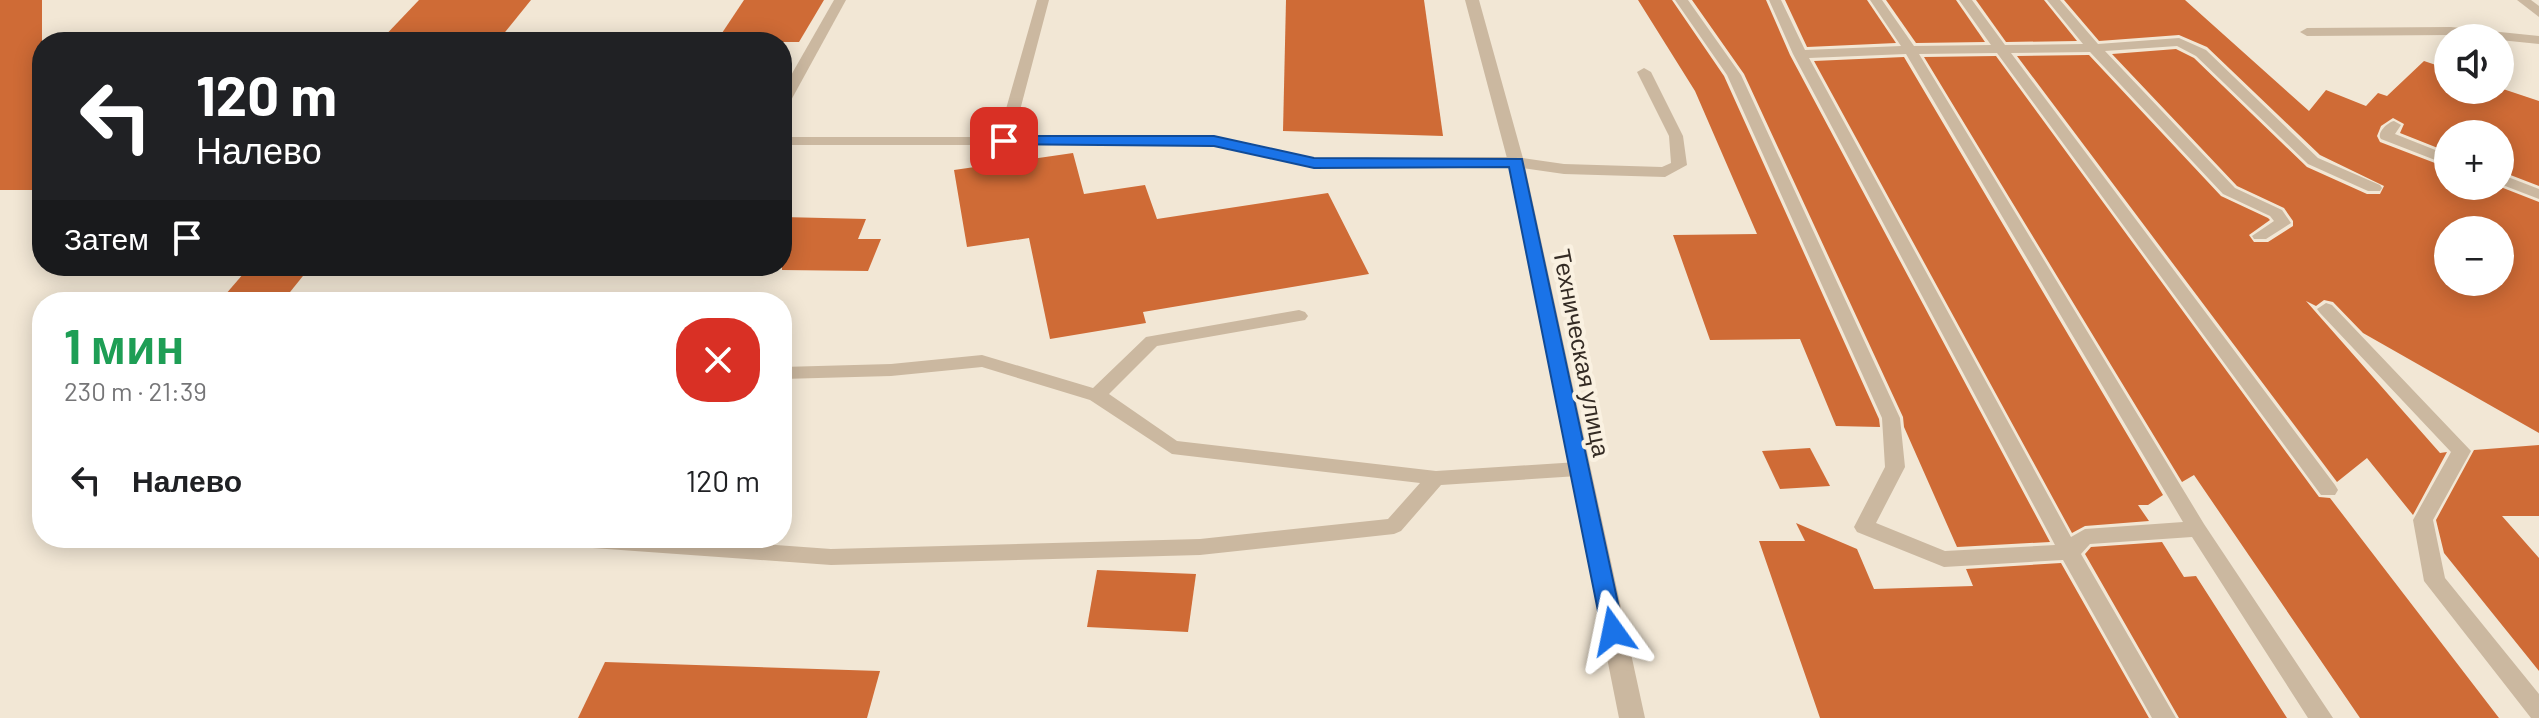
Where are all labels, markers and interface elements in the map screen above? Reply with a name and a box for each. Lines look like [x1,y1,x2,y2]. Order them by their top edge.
map controls [2434,24,2514,296]
button: sound [2434,24,2514,104]
text: 120 m [196,60,337,127]
icon: left [64,64,168,168]
pin [970,107,1038,175]
icon: arrive [982,119,1026,163]
button: + [2434,120,2514,200]
text: Налево [196,128,322,171]
icon: arrive [165,216,209,260]
button: − [2434,216,2514,296]
text: Затем [64,220,149,256]
street label: Техническая улица [1548,246,1617,460]
text: 1 мин [64,316,185,374]
button: close [676,318,760,402]
text: 230 m · 21:39 [64,375,207,406]
icon: left [64,458,108,502]
text: Налево [132,462,242,498]
text: 120 m [686,462,760,498]
position arrow [1571,589,1655,673]

